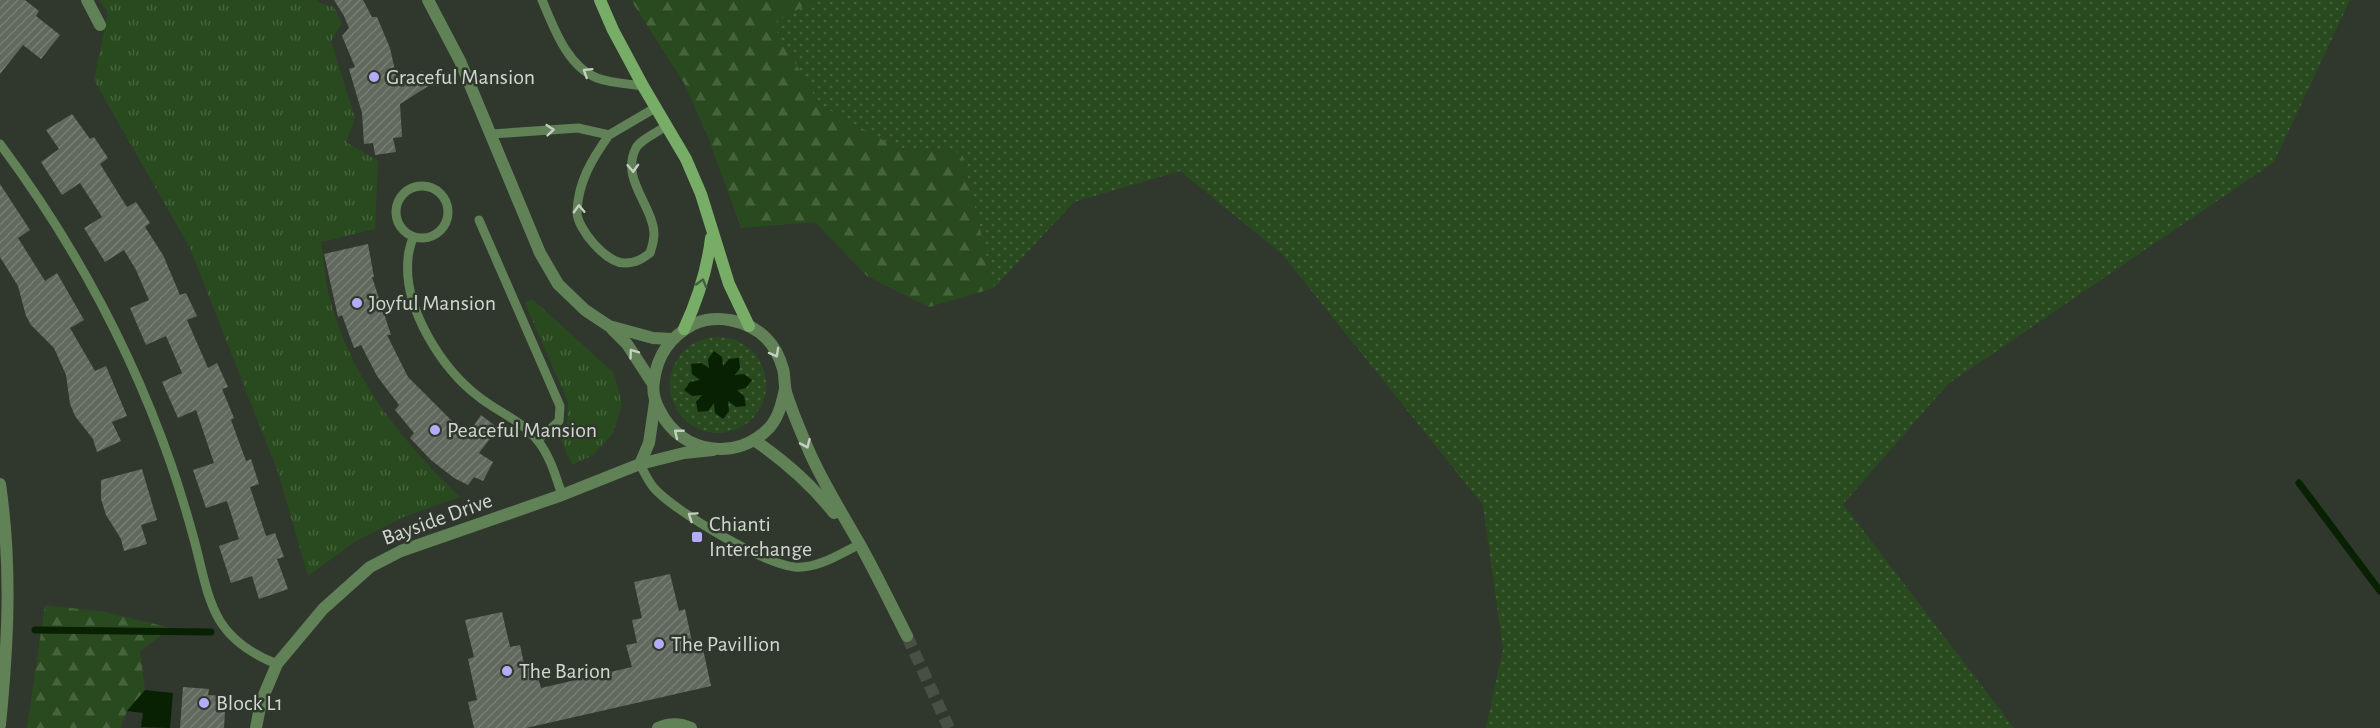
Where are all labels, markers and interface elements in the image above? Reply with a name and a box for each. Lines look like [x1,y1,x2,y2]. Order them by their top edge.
place label: Graceful Mansion [386,66,535,88]
one-way arrow [583,67,593,79]
marker: Graceful Mansion [367,70,381,84]
one-way arrow [546,124,555,137]
one-way arrow [627,164,640,173]
one-way arrow [573,204,585,213]
one-way arrow [695,278,708,288]
place label: Joyful Mansion [369,292,496,314]
marker: Joyful Mansion [350,296,364,310]
one-way arrow [768,347,779,357]
one-way arrow [630,349,641,360]
place label: Peaceful Mansion [447,419,597,441]
marker: Peaceful Mansion [428,423,442,437]
one-way arrow [674,430,685,441]
one-way arrow [799,437,811,448]
street label: Bayside Drive [379,489,495,549]
one-way arrow [688,513,699,524]
place label: Chianti Interchange [709,513,812,560]
marker: Chianti Interchange [690,530,704,544]
place label: The Pavillion [671,633,780,655]
marker: The Pavillion [652,637,666,651]
place label: The Barion [519,660,611,682]
marker: The Barion [500,664,514,678]
place label: Block L1 [216,692,283,714]
marker: Block L1 [197,696,211,710]

